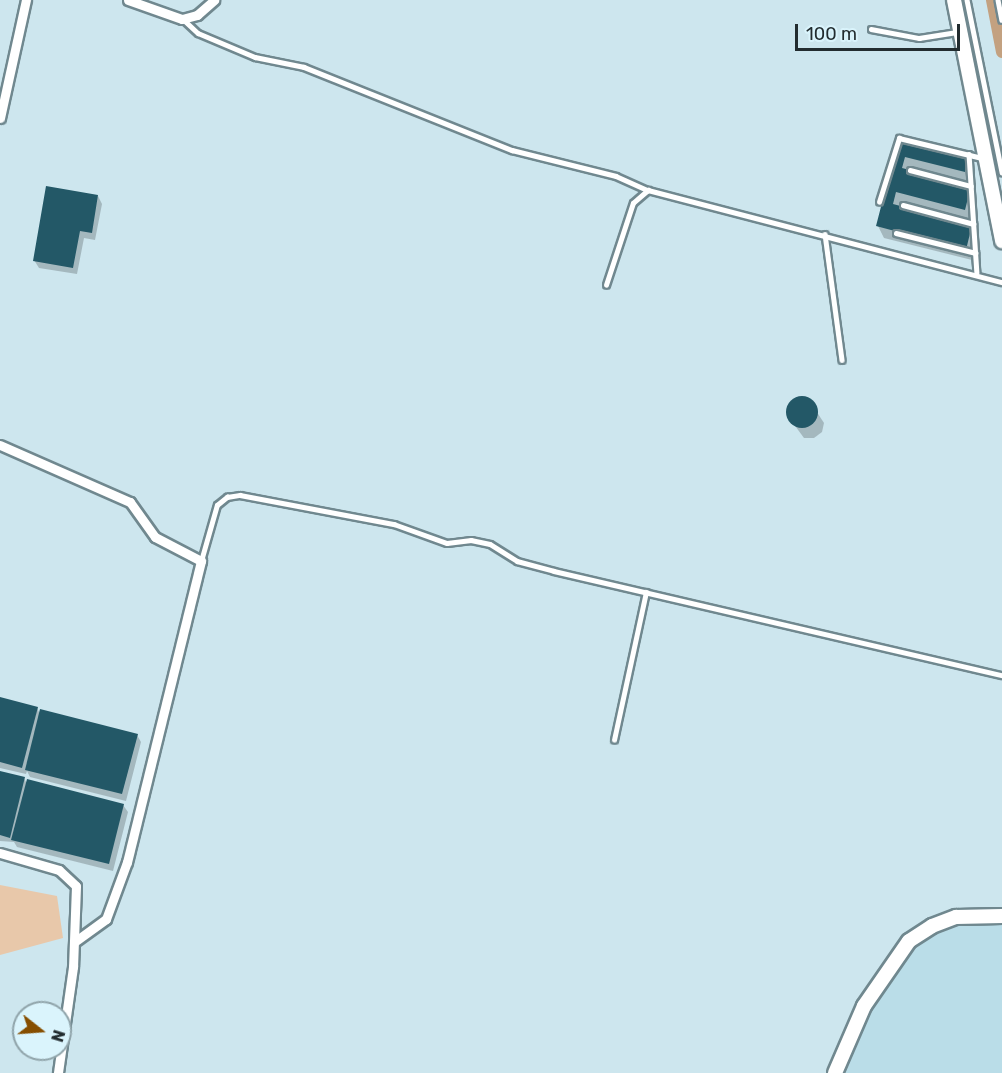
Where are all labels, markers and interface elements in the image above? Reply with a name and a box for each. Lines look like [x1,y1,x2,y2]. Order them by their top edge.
scale bar [798,12,963,50]
text: 100 m [806,23,857,45]
north arrow [12,1001,72,1061]
text: N [47,1028,69,1044]

